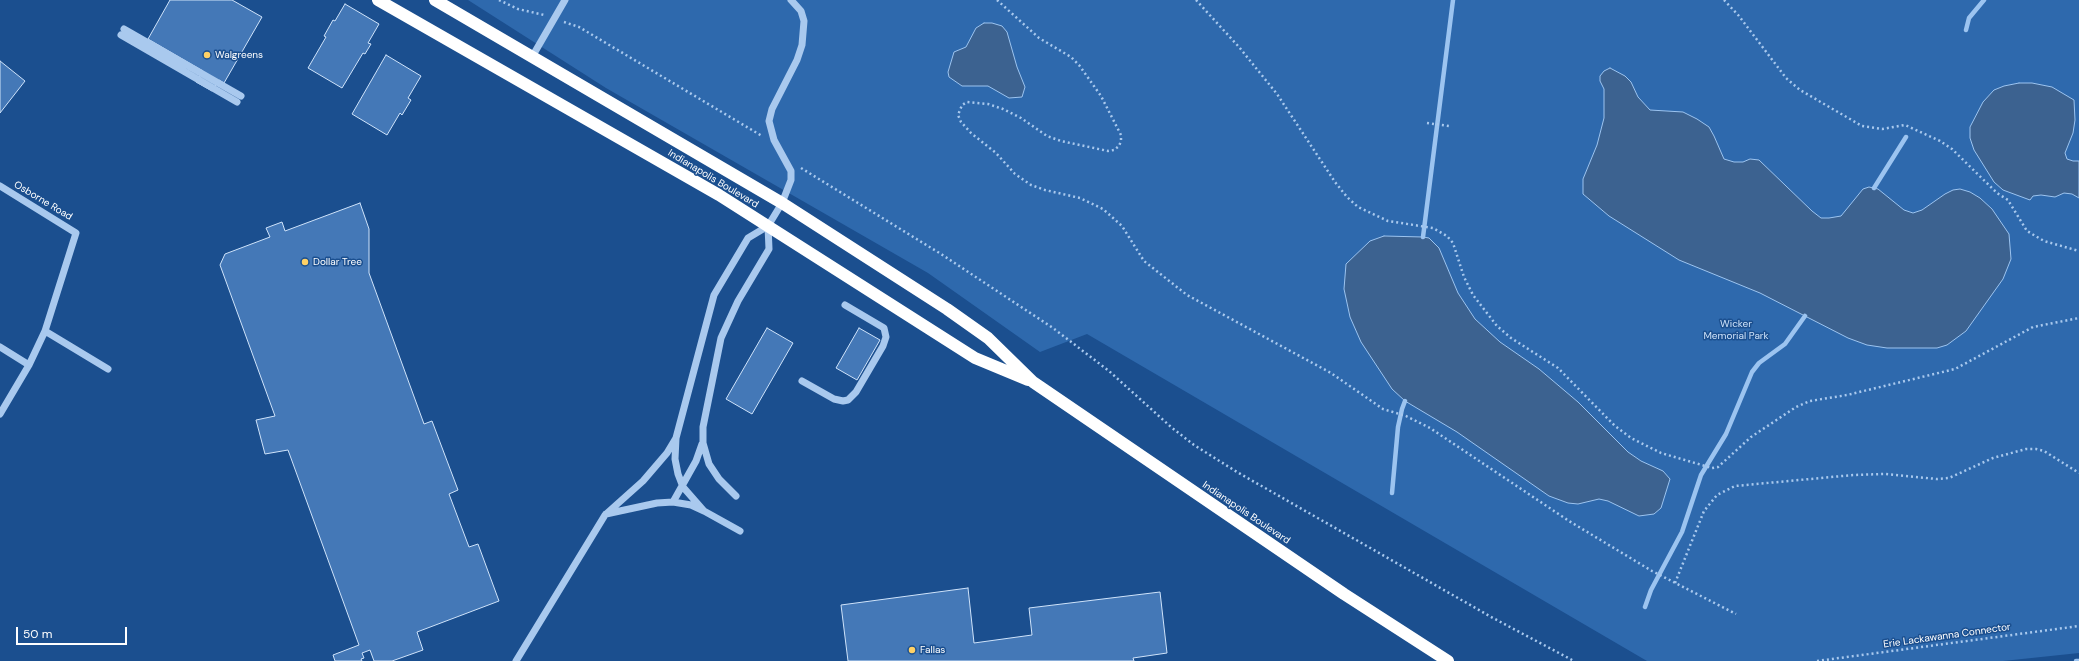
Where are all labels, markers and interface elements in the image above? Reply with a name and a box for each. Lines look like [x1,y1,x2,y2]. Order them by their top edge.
place label: Walgreens [215,49,263,61]
marker: Walgreens [202,50,212,60]
street label: Indianapolis Boulevard [666,147,760,211]
street label: Osborne Road [12,179,74,223]
place label: Dollar Tree [313,256,362,268]
marker: Dollar Tree [300,257,310,267]
park label: Wicker Memorial Park [1703,318,1769,342]
street label: Indianapolis Boulevard [1200,479,1292,547]
scale bar [18,619,129,645]
street label: Erie Lackawanna Connector [1883,621,2011,651]
text: 50 m [23,626,52,642]
place label: Fallas [920,644,945,656]
marker: Fallas [907,645,917,655]

